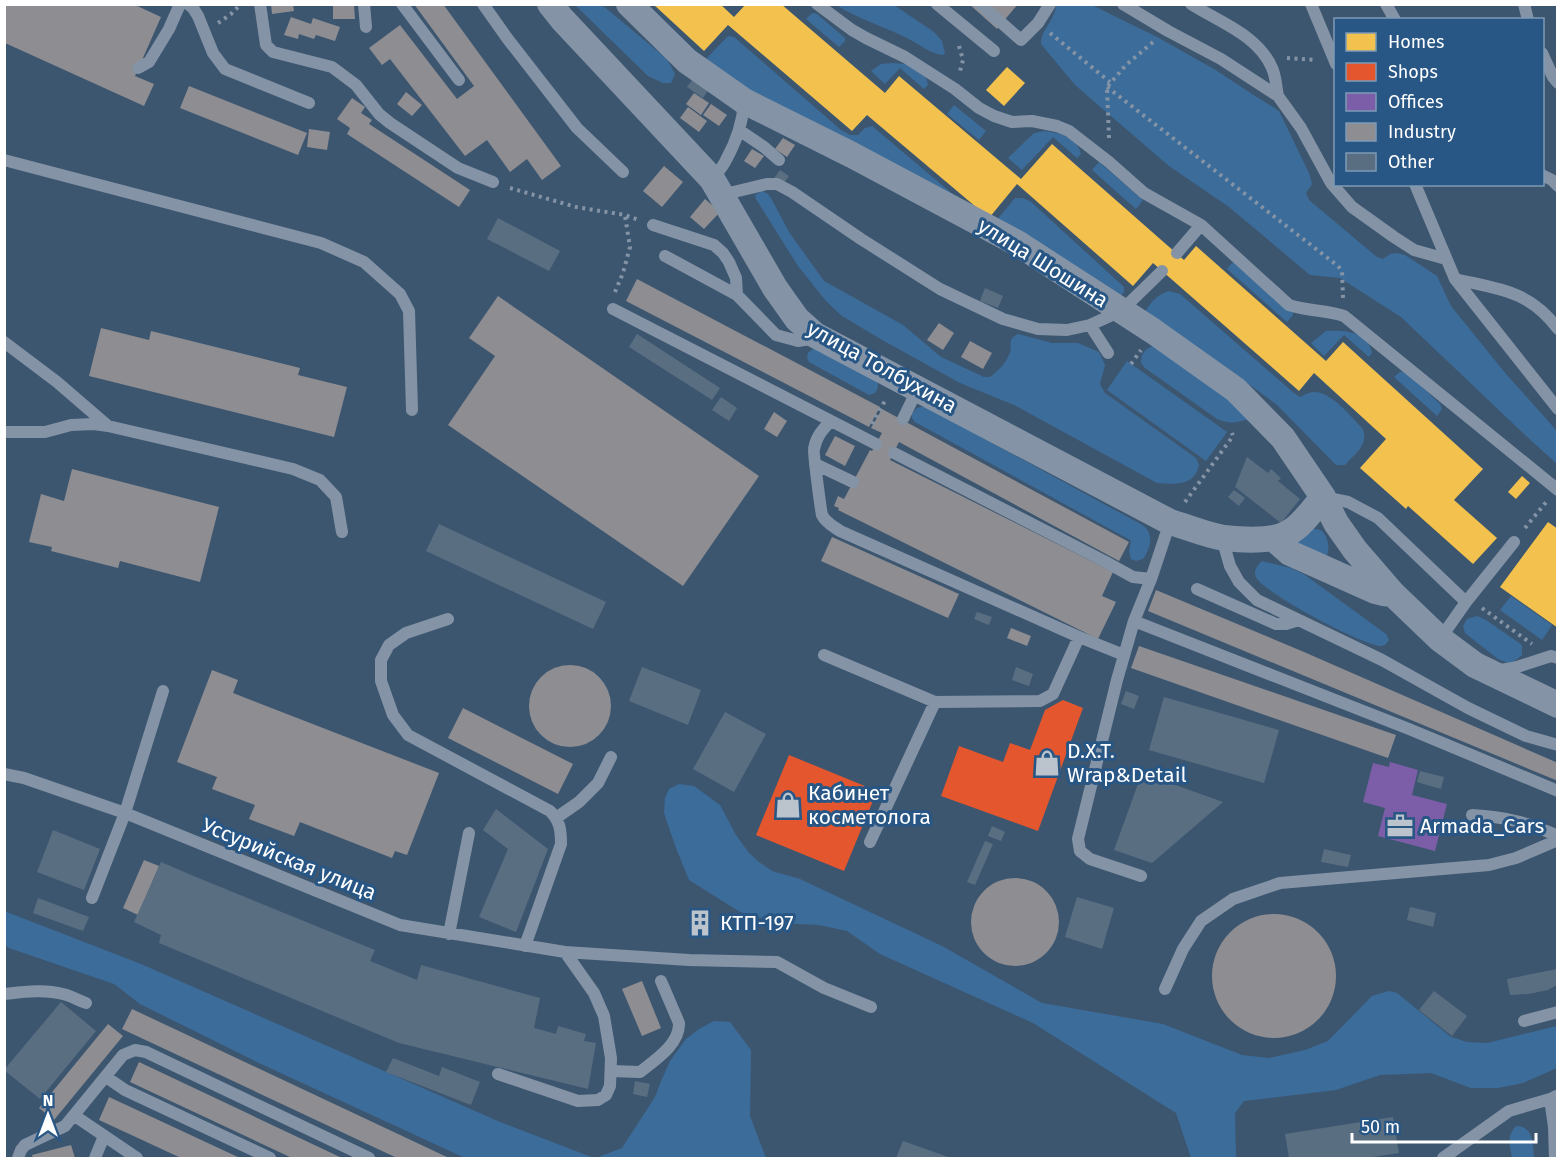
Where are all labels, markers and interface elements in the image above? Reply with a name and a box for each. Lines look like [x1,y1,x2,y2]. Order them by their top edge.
legend [1334,18,1544,186]
text: Homes [1388,31,1444,53]
text: Shops [1388,61,1438,83]
text: Offices [1388,91,1443,113]
text: Industry [1388,121,1456,143]
text: Other [1388,151,1434,173]
street label: улица Шошина [973,213,1113,313]
street label: улица Толбухина [803,315,961,419]
place label: D.X.T. Wrap&Detail [1067,738,1187,788]
shop icon: D.X.T. Wrap&Detail [1032,748,1062,778]
place label: Кабинет косметолога [808,780,931,830]
shop icon: Кабинет косметолога [773,790,803,820]
office icon: Armada_Cars [1385,811,1415,841]
street label: Уссурийская улица [198,812,380,906]
place label: Armada_Cars [1420,813,1544,839]
building icon: КТП-197 [685,908,715,938]
place label: КТП-197 [720,910,794,936]
north arrow [18,1085,78,1145]
text: N [43,1091,53,1110]
scale bar [1352,1106,1536,1144]
text: 50 m [1361,1116,1400,1138]

